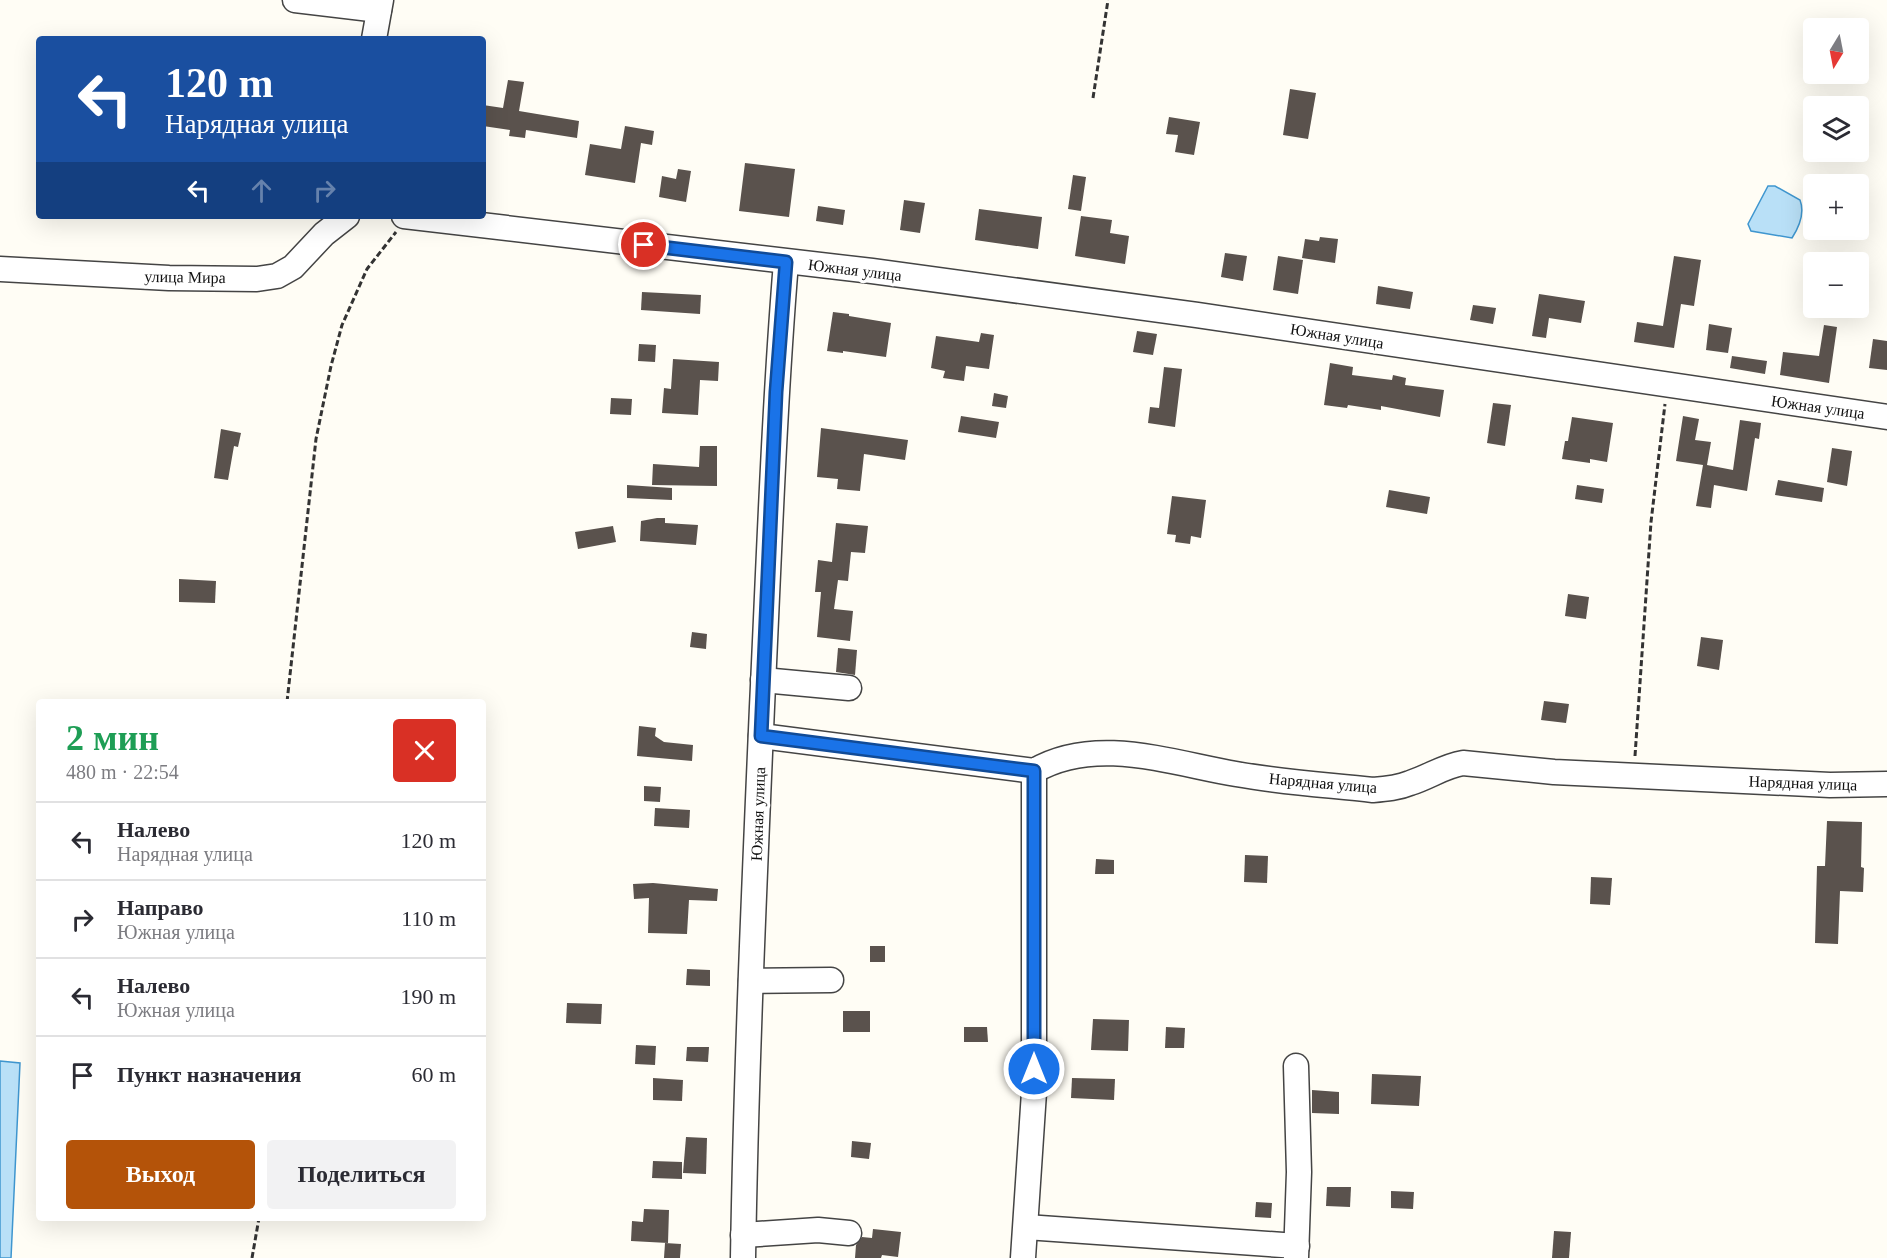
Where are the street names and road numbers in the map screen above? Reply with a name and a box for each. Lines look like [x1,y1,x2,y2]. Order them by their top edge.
street label: Южная улица [807,256,903,285]
street label: улица Мира [144,268,226,287]
street label: Южная улица [1289,320,1385,353]
street label: Южная улица [1770,392,1866,423]
street label: Южная улица [748,767,769,861]
street label: Нарядная улица [1268,770,1378,797]
street label: Нарядная улица [1748,773,1858,794]

